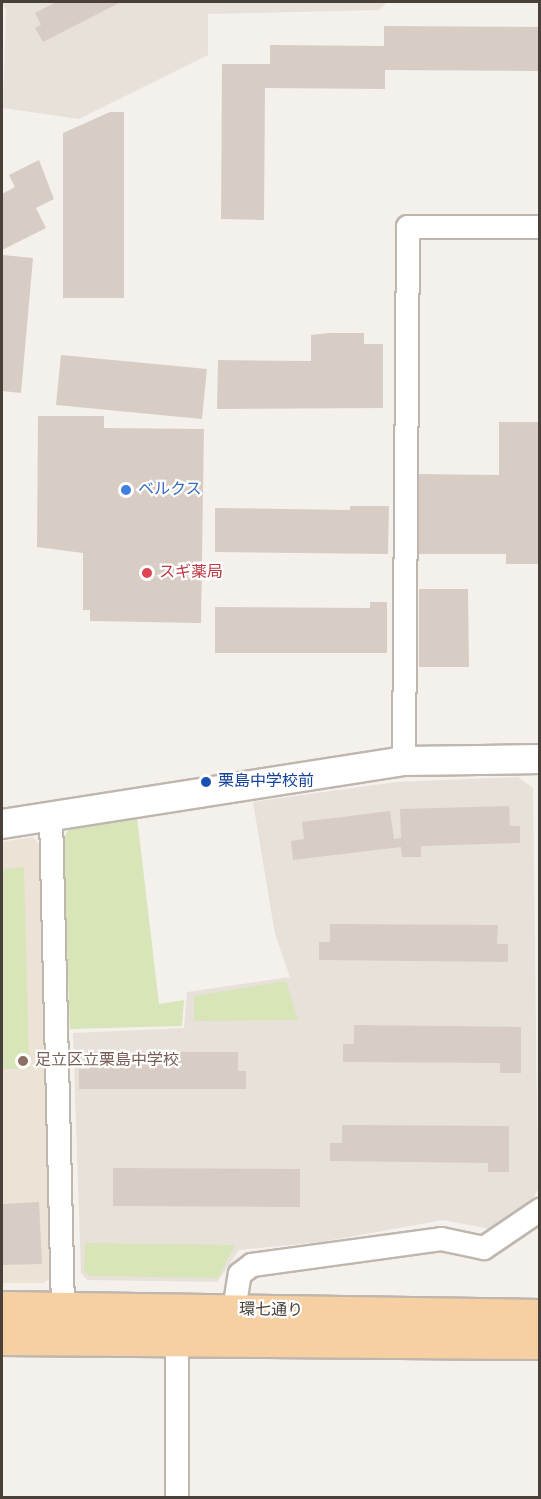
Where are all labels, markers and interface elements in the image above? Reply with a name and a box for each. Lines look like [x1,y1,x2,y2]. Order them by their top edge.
place label: ベルクス [138,480,202,500]
marker: ベルクス [119,483,133,497]
place label: スギ薬局 [159,563,223,583]
marker: スギ薬局 [140,566,154,580]
place label: 栗島中学校前 [218,772,314,792]
marker: 栗島中学校前 [199,775,213,789]
place label: 足立区立栗島中学校 [35,1051,179,1071]
marker: 足立区立栗島中学校 [16,1054,30,1068]
street label: 環七通り [239,1301,303,1321]

